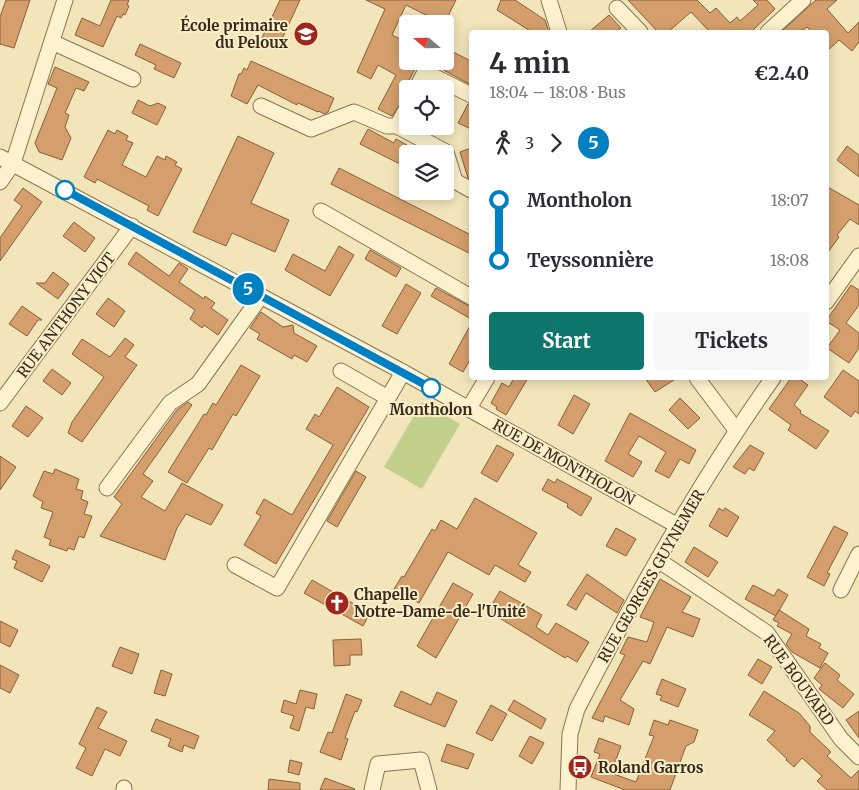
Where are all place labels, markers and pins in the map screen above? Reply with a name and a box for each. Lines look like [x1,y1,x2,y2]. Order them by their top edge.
place label: École primaire du Peloux [180,15,289,52]
school or university icon: École primaire du Peloux [293,21,319,47]
unlabelled marker [55,180,75,200]
marker: Montholon [421,378,441,398]
place label: Montholon [390,400,472,419]
place label: Chapelle Notre-Dame-de-l'Unité [354,585,526,621]
church icon: Chapelle Notre-Dame-de-l'Unité [324,590,350,616]
bus stop icon: Roland Garros [567,754,593,780]
place label: Roland Garros [598,758,704,777]

